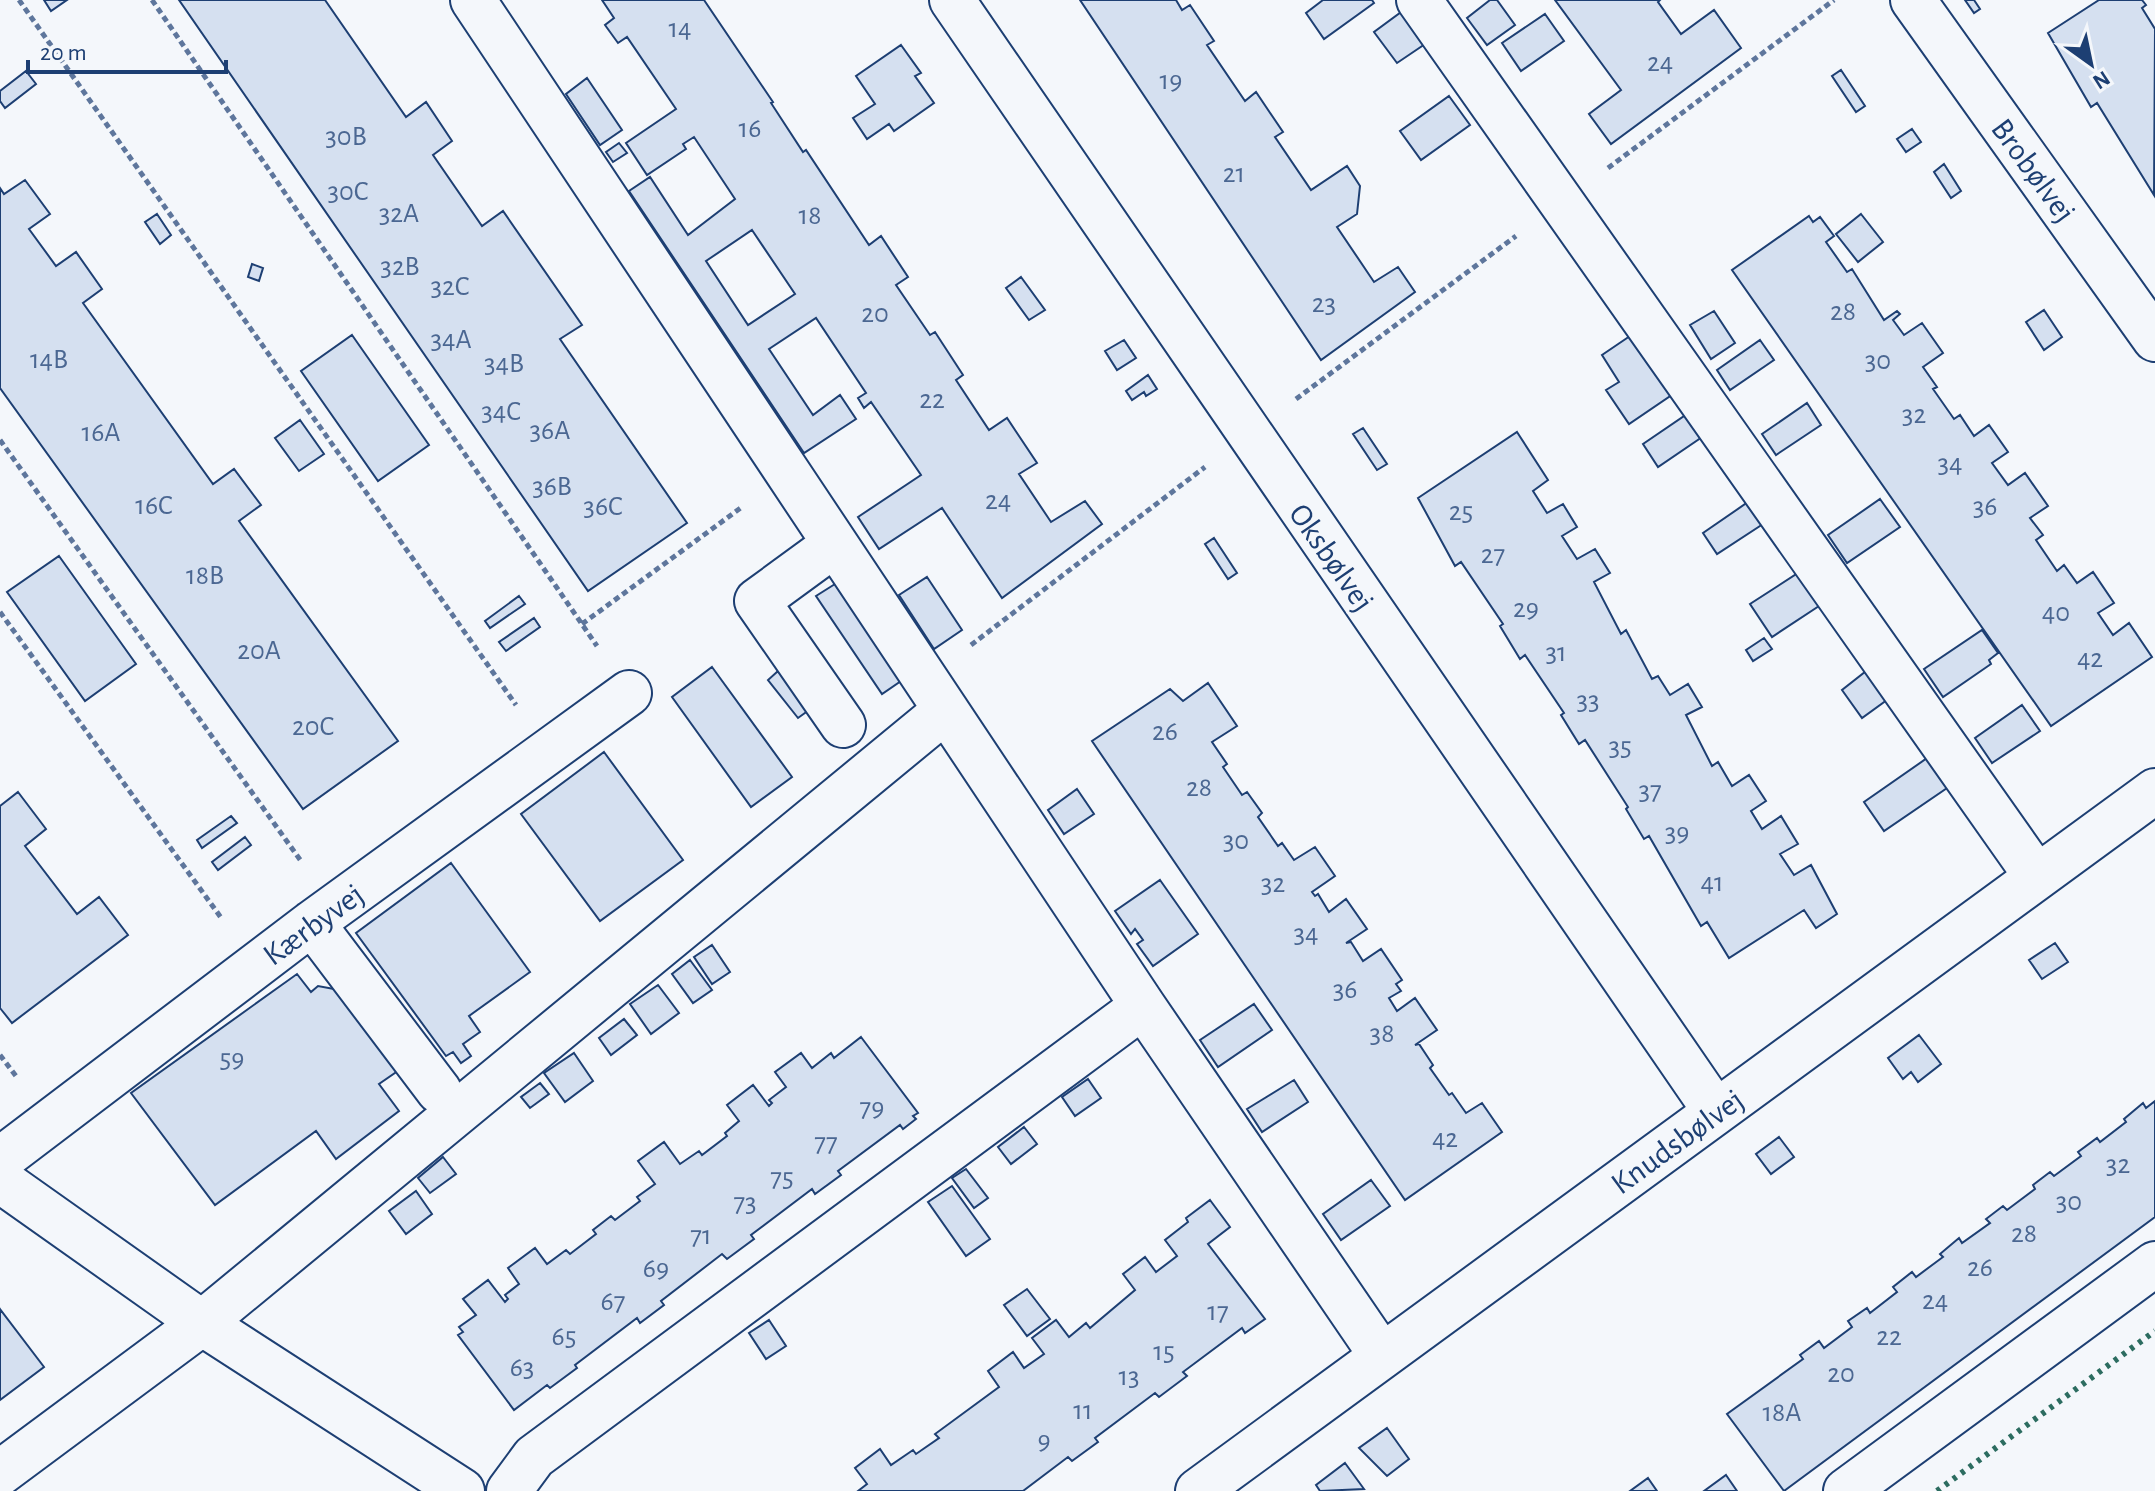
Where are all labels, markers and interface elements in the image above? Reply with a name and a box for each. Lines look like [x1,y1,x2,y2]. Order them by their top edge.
house number: 14 [668,15,692,43]
scale bar [28,24,226,74]
north arrow [2051,24,2131,104]
text: 20 m [40,41,87,65]
house number: 24 [1647,49,1673,77]
house number: 19 [1160,67,1182,95]
text: N [2089,67,2114,93]
street label: Brobølvej [1985,113,2081,228]
house number: 16 [739,115,761,143]
house number: 30B [325,123,367,151]
house number: 21 [1223,160,1245,188]
house number: 30C [328,178,368,206]
house number: 32A [379,200,419,228]
house number: 18 [799,202,821,230]
house number: 32B [380,253,420,281]
house number: 32C [431,273,469,301]
house number: 23 [1312,290,1336,318]
house number: 28 [1830,298,1856,326]
house number: 20 [861,300,889,328]
house number: 34A [430,326,472,354]
house number: 14B [30,346,68,374]
house number: 30 [1865,347,1891,375]
house number: 34B [484,350,524,378]
house number: 22 [919,386,945,414]
house number: 34C [481,398,521,426]
house number: 32 [1902,401,1926,429]
house number: 36A [530,417,570,445]
house number: 16A [82,419,120,447]
house number: 34 [1937,450,1963,478]
house number: 36B [532,473,572,501]
house number: 24 [985,487,1011,515]
house number: 16C [135,492,173,520]
house number: 36C [583,493,623,521]
house number: 36 [1973,493,1997,521]
street label: Oksbølvej [1283,498,1380,617]
house number: 25 [1449,498,1473,526]
house number: 27 [1481,541,1505,569]
house number: 18B [186,562,224,590]
house number: 29 [1513,595,1539,623]
house number: 40 [2042,599,2070,627]
house number: 20A [237,637,281,665]
house number: 31 [1545,639,1567,667]
house number: 42 [2077,645,2103,673]
house number: 33 [1576,687,1600,715]
house number: 20C [292,713,334,741]
house number: 26 [1152,718,1178,746]
house number: 35 [1608,733,1632,761]
house number: 28 [1186,774,1212,802]
house number: 37 [1638,777,1662,805]
house number: 39 [1665,819,1689,847]
house number: 30 [1223,827,1249,855]
house number: 41 [1700,869,1724,897]
house number: 32 [1261,870,1285,898]
street label: Kærbyvej [258,878,370,972]
house number: 34 [1293,920,1319,948]
house number: 36 [1333,976,1357,1004]
house number: 38 [1370,1020,1394,1048]
house number: 59 [220,1045,244,1073]
street label: Knudsbølvej [1606,1083,1750,1200]
house number: 79 [860,1094,884,1122]
house number: 42 [1432,1125,1458,1153]
house number: 77 [814,1129,838,1157]
house number: 32 [2106,1151,2130,1179]
house number: 75 [770,1164,794,1192]
house number: 30 [2056,1188,2082,1216]
house number: 73 [733,1189,757,1217]
house number: 28 [2011,1220,2037,1248]
house number: 71 [690,1222,712,1250]
house number: 26 [1967,1254,1993,1282]
house number: 69 [643,1255,669,1283]
house number: 24 [1922,1287,1948,1315]
house number: 67 [601,1288,625,1316]
house number: 17 [1207,1298,1229,1326]
house number: 65 [552,1323,576,1351]
house number: 22 [1876,1323,1902,1351]
house number: 15 [1153,1338,1175,1366]
house number: 63 [510,1354,534,1382]
house number: 20 [1827,1360,1855,1388]
house number: 13 [1118,1363,1140,1391]
house number: 11 [1073,1397,1093,1425]
house number: 18A [1762,1399,1802,1427]
house number: 9 [1037,1427,1051,1455]

